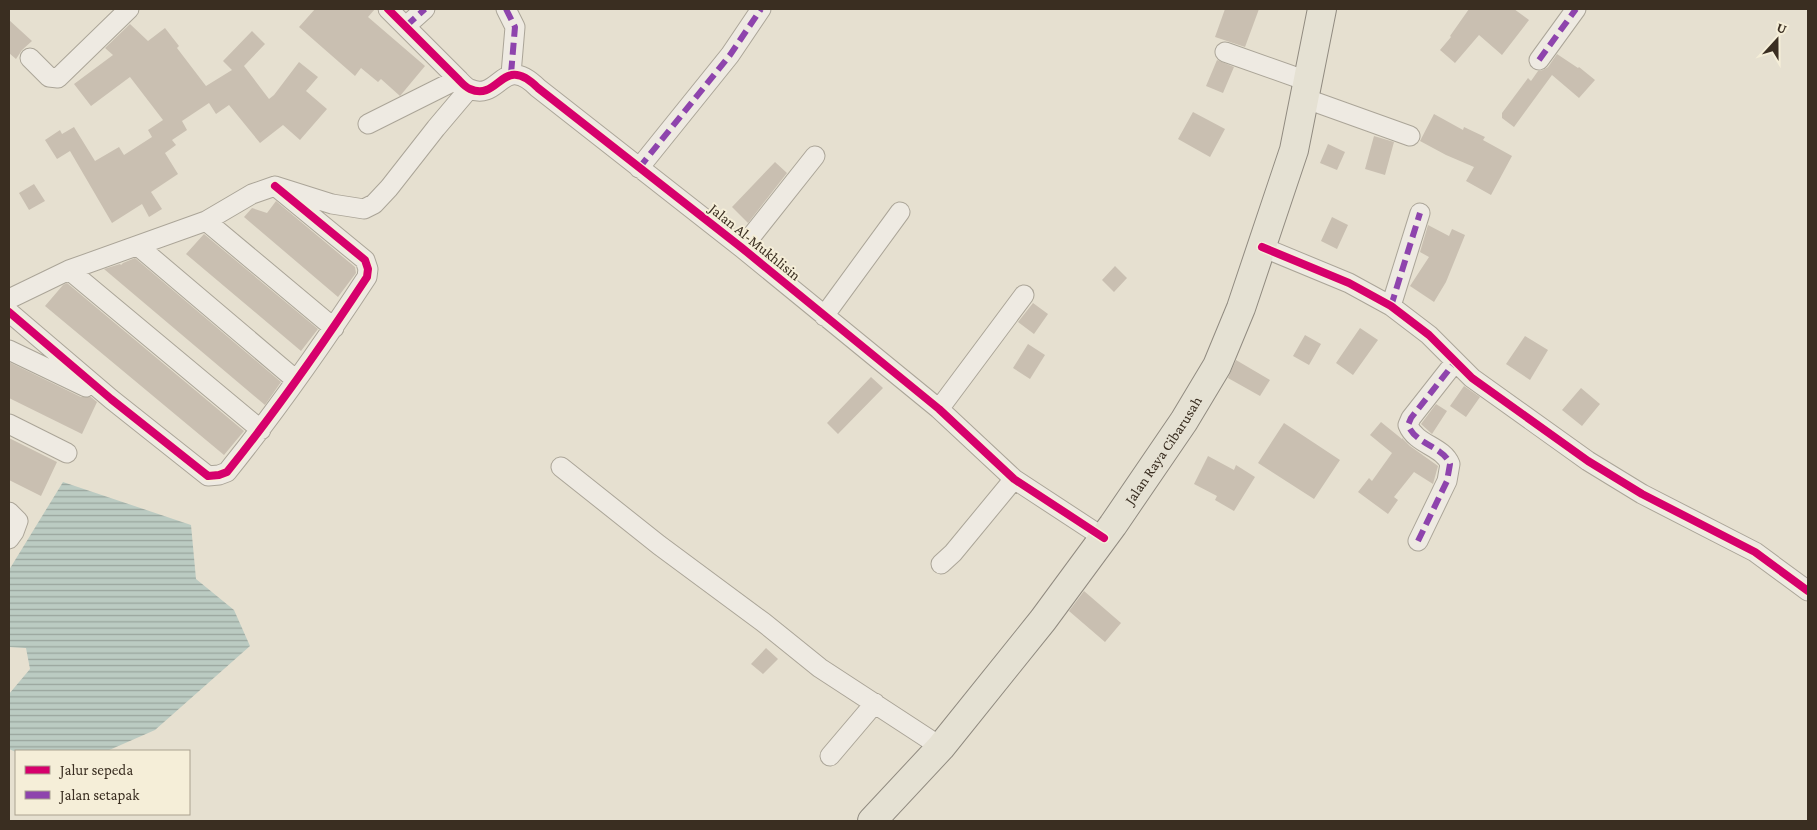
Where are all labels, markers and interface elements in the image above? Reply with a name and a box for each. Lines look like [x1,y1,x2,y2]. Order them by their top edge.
north arrow [1752,15,1802,65]
text: U [1774,19,1789,37]
street label: Jalan Al-Mukhlisin [704,199,804,284]
street label: Jalan Raya Cibarusah [1120,394,1205,510]
legend [15,750,190,815]
text: Jalur sepeda [58,762,133,779]
text: Jalan setapak [58,787,140,804]

